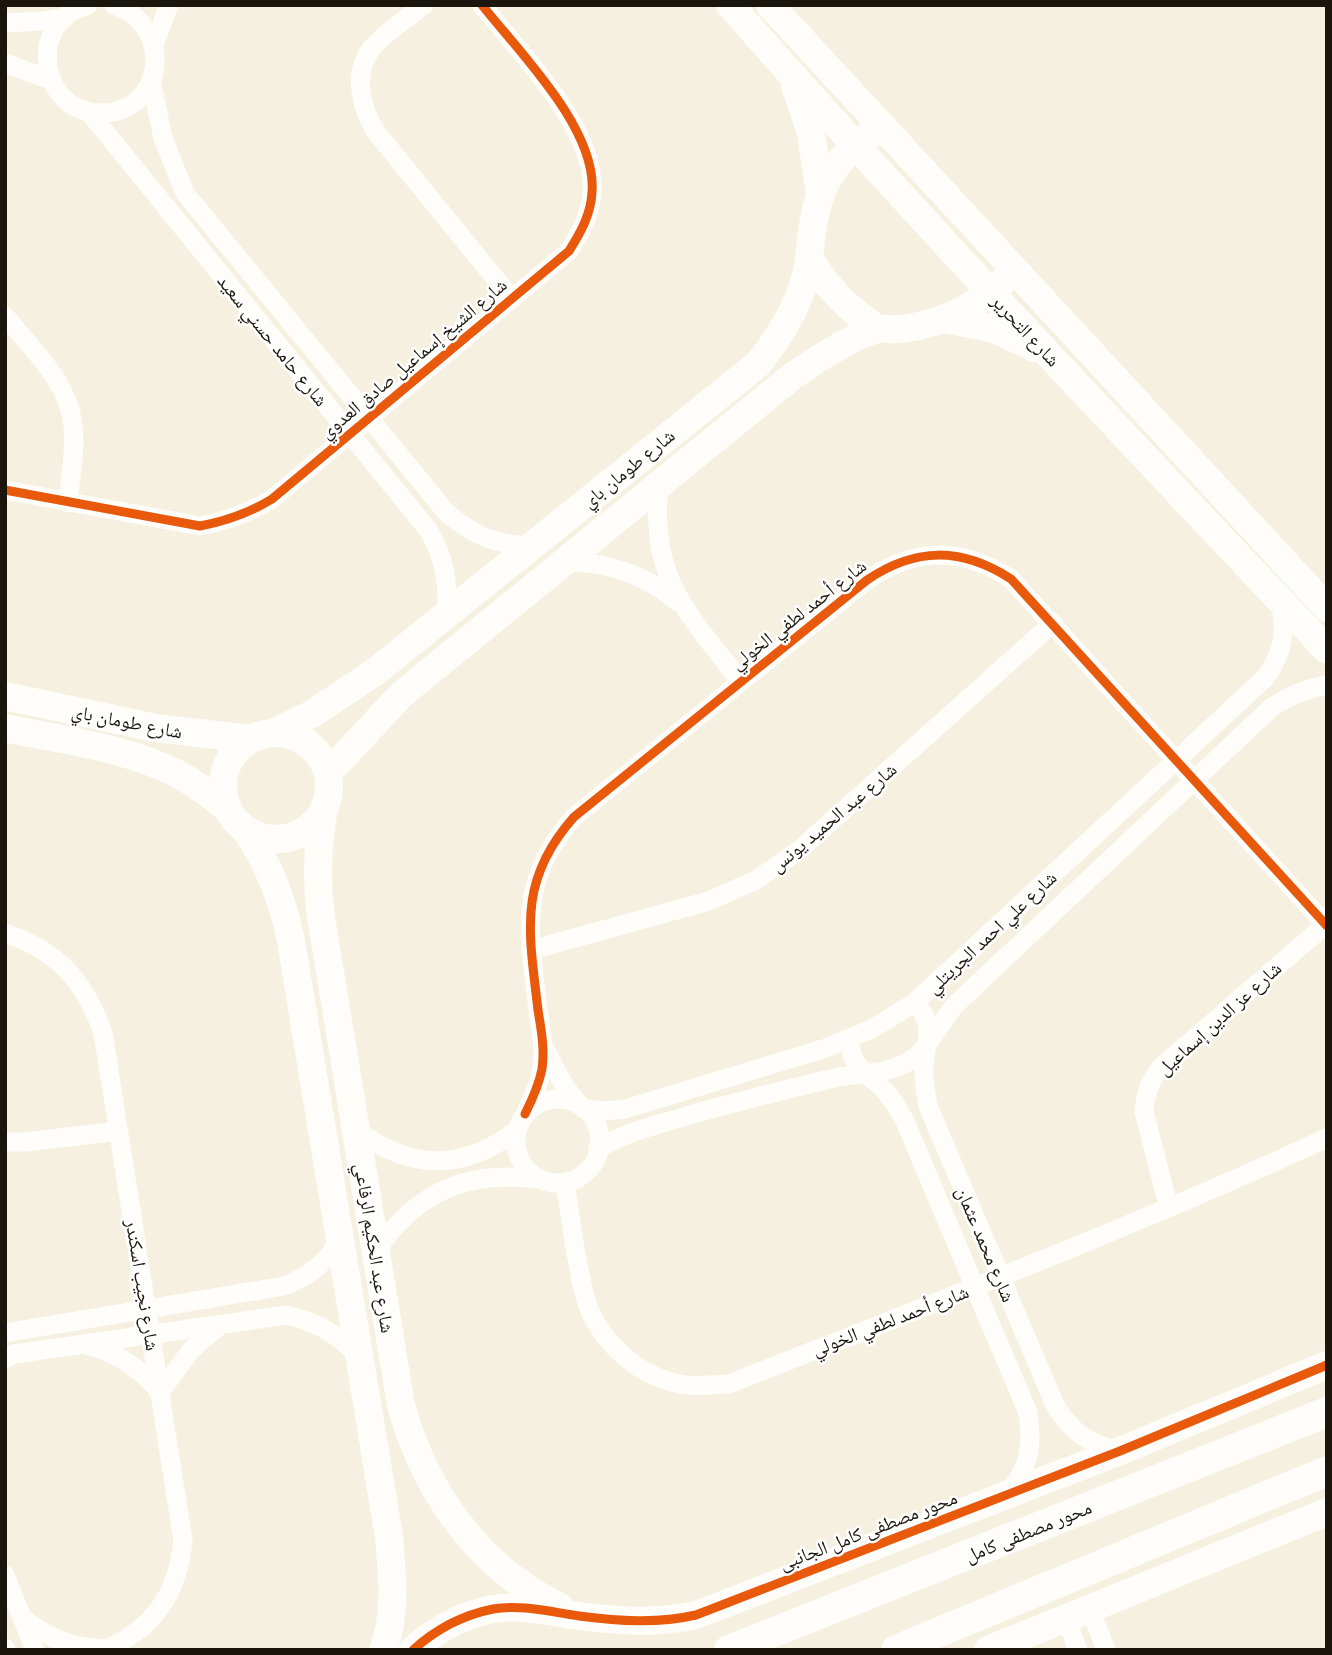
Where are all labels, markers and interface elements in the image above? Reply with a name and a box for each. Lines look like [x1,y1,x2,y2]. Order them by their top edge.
street label: شارع حامد حسني سعيد [209,270,333,413]
street label: شارع الشيخ إسماعيل صادق العدوي [315,273,514,446]
street label: شارع التحرير [986,289,1065,371]
street label: شارع طومان باي [577,424,682,516]
street label: شارع أحمد لطفي الخولي [726,554,873,678]
street label: شارع طومان باي [69,699,184,747]
street label: شارع عبد الحميد يونس [765,758,901,877]
street label: شارع علي احمد الجريتلي [921,866,1064,1002]
street label: شارع عز الدين إسماعيل [1153,957,1287,1082]
street label: شارع عبد الحكيم الرفاعي [346,1161,399,1335]
street label: شارع محمد عثمان [951,1183,1020,1305]
street label: شارع نجيب اسكندر [121,1217,164,1352]
street label: شارع أحمد لطفي الخولي [808,1280,973,1365]
street label: محور مصطفى كامل الجانبى [776,1486,960,1575]
street label: محور مصطفى كامل [961,1496,1095,1567]

